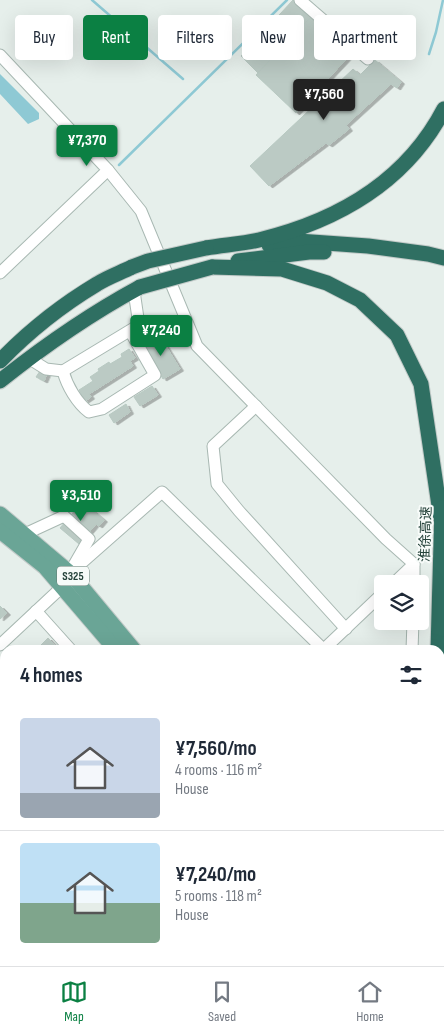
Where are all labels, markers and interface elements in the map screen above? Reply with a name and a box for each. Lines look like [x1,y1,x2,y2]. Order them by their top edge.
chip: Buy [15,15,73,60]
chip: Rent [83,15,148,60]
chip: Filters [158,15,232,60]
chip: New [242,15,304,60]
chip: Apartment [314,15,416,60]
pin: ¥7,560 [283,78,365,121]
text: ¥7,560 [304,85,344,104]
pin: ¥7,370 [46,124,128,167]
text: ¥7,370 [67,131,107,150]
pin: ¥7,240 [120,314,202,357]
text: ¥7,240 [141,321,181,340]
pin: ¥3,510 [40,480,122,522]
text: ¥3,510 [61,486,101,505]
street label: 淮徐高速 [416,506,435,562]
road number: S325 [57,566,89,586]
map controls [374,575,429,630]
button: layers [374,575,429,630]
icon: filters [397,661,425,689]
text: 4 homes [20,663,83,688]
text: ¥7,560/mo [175,736,257,761]
icon: home [60,738,120,798]
text: 4 rooms · 116 m² [175,761,262,780]
text: House [175,780,209,799]
text: ¥7,240/mo [175,862,256,887]
icon: home [60,863,120,923]
text: 5 rooms · 118 m² [175,887,262,906]
text: House [175,906,209,925]
tab: Map [60,978,88,1025]
tab: Saved [208,978,236,1025]
tab: Home [356,978,384,1025]

